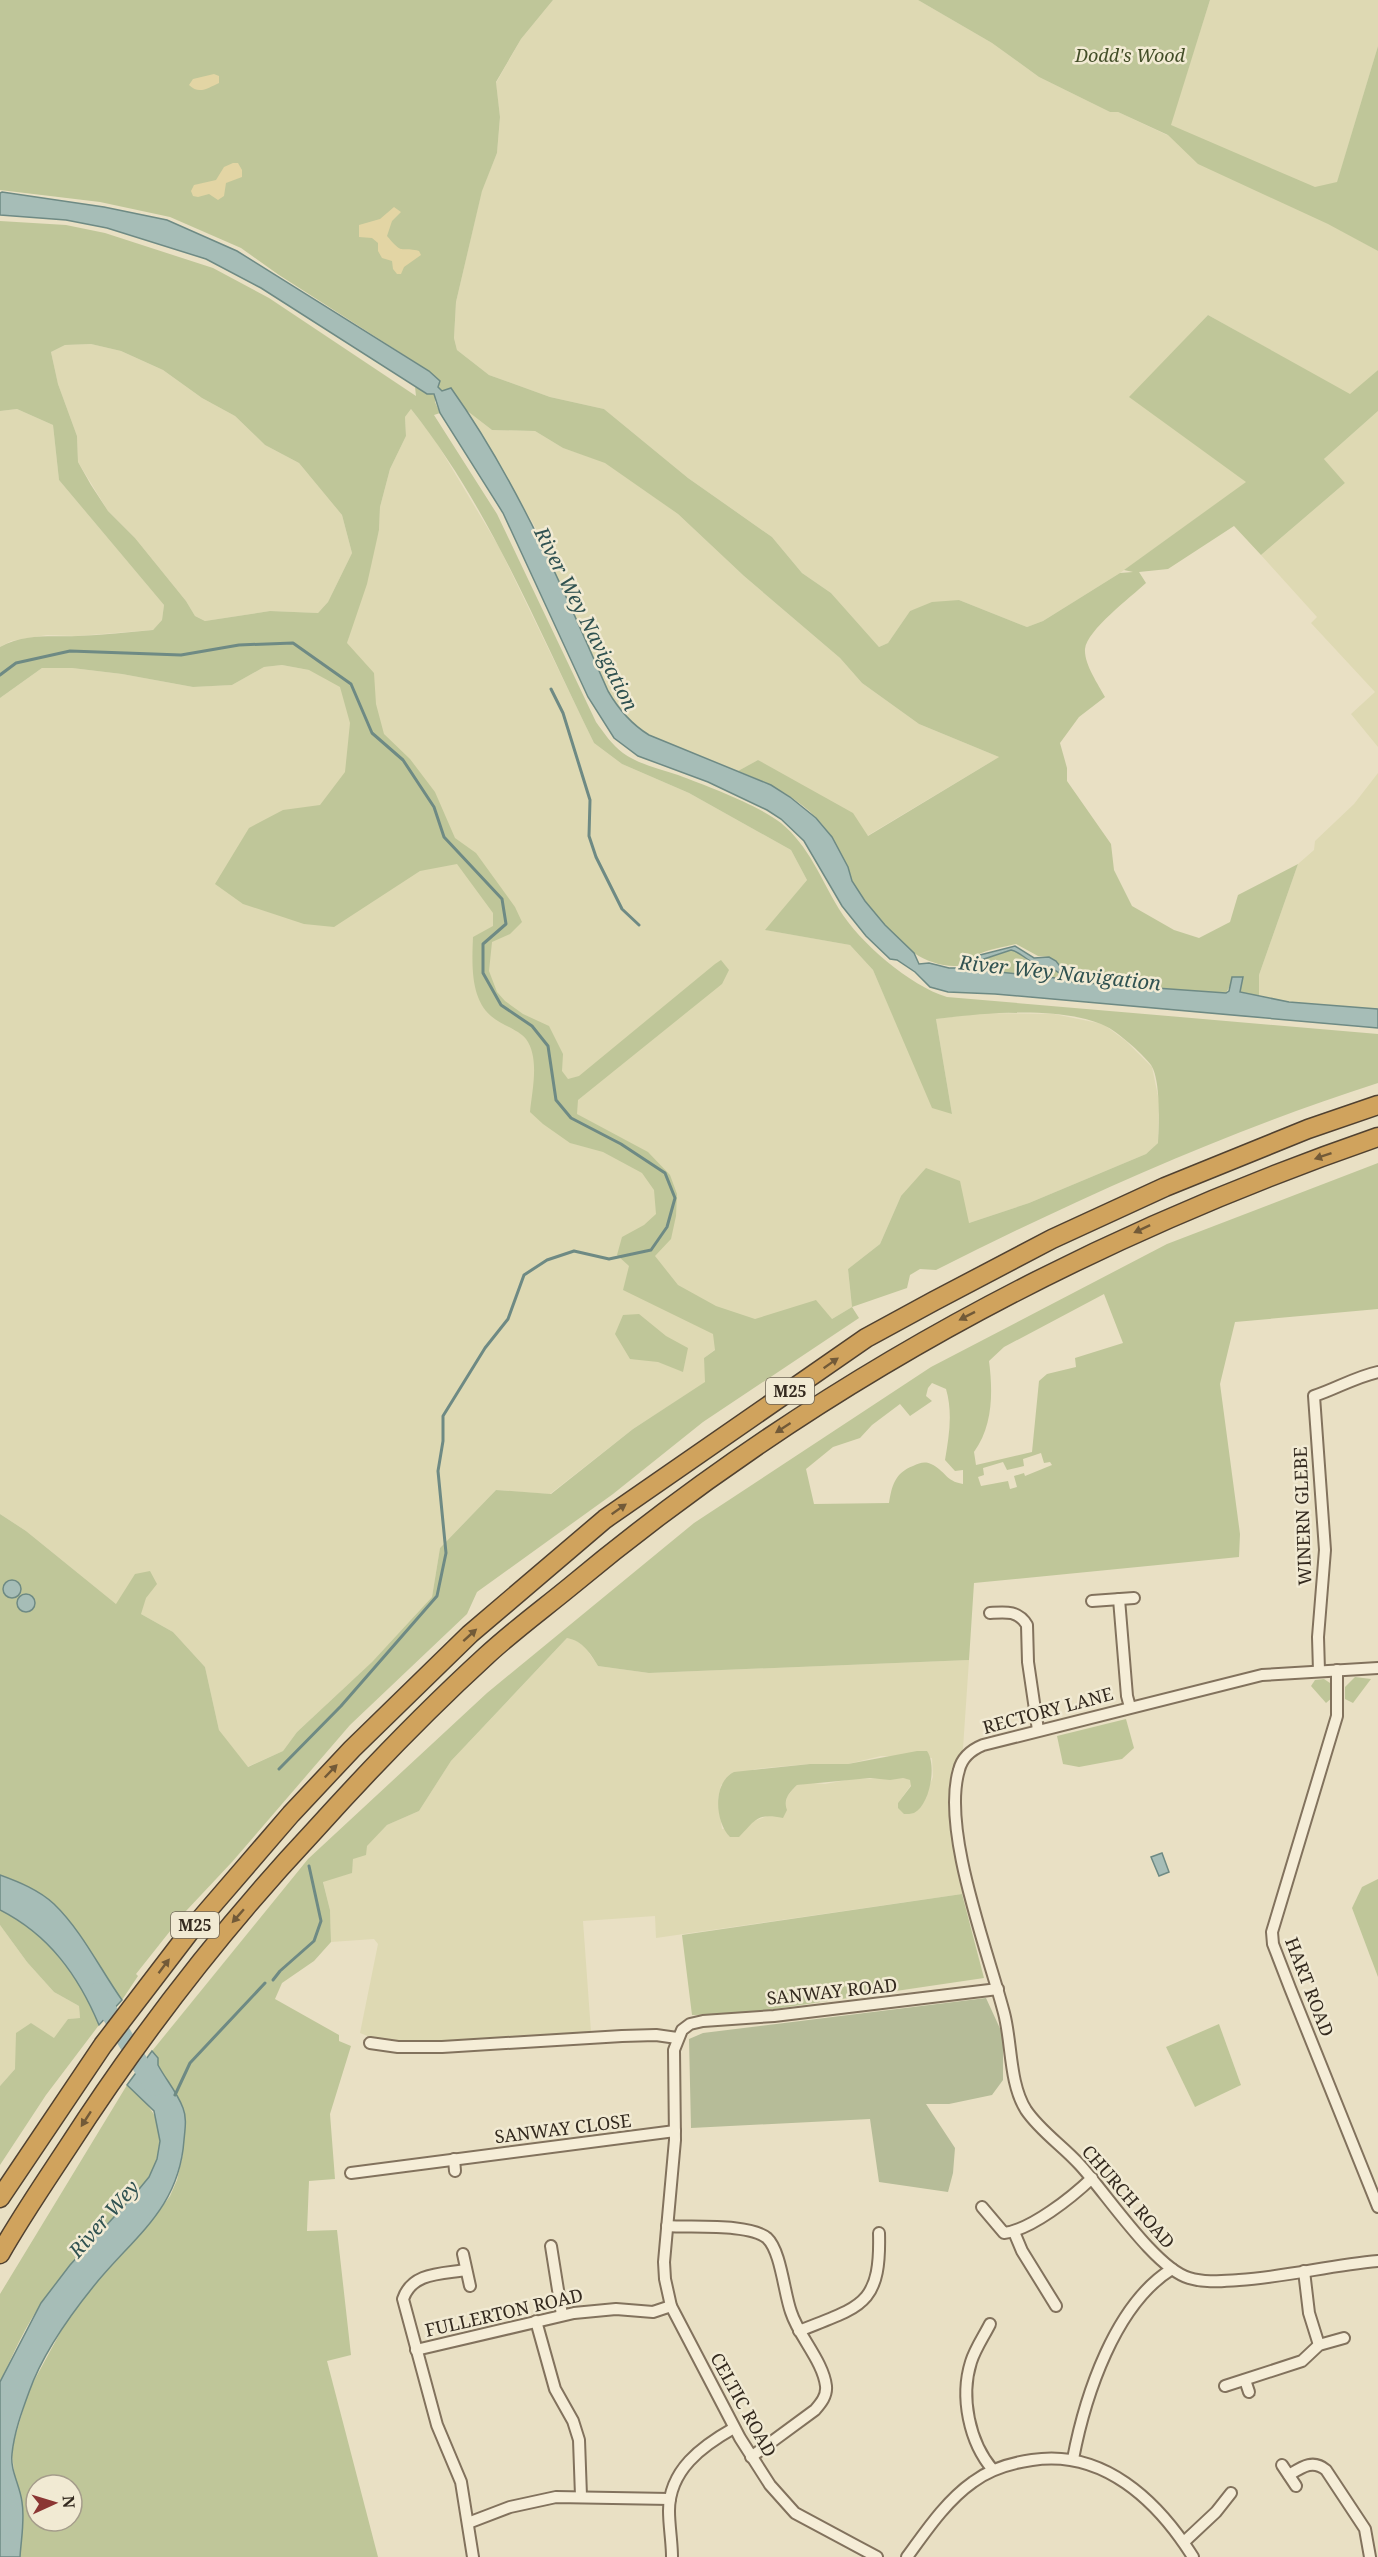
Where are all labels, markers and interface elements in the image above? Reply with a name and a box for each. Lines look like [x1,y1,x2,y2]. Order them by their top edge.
park label: Dodd's Wood [1074,43,1186,67]
water label: River Wey Navigation [528,521,645,715]
water label: River Wey Navigation [957,948,1162,997]
one-way arrow [1314,1151,1332,1161]
one-way arrow [1134,1225,1151,1234]
one-way arrow [959,1311,976,1321]
one-way arrow [823,1357,840,1368]
road number: M25 [766,1378,814,1404]
one-way arrow [775,1422,791,1433]
street label: WINERN GLEBE [1288,1446,1316,1586]
one-way arrow [611,1503,627,1515]
one-way arrow [462,1629,477,1642]
street label: RECTORY LANE [980,1681,1116,1739]
one-way arrow [324,1764,338,1779]
one-way arrow [231,1908,244,1924]
road number: M25 [171,1912,219,1938]
street label: HART ROAD [1280,1934,1340,2040]
one-way arrow [158,1958,170,1974]
street label: SANWAY ROAD [765,1972,898,2010]
street label: SANWAY CLOSE [493,2108,633,2148]
one-way arrow [81,2111,92,2127]
street label: CHURCH ROAD [1077,2139,1180,2253]
water label: River Wey [62,2174,145,2264]
street label: FULLERTON ROAD [423,2282,585,2342]
street label: CELTIC ROAD [705,2348,782,2461]
north arrow [24,2473,84,2533]
text: N [58,2495,80,2509]

